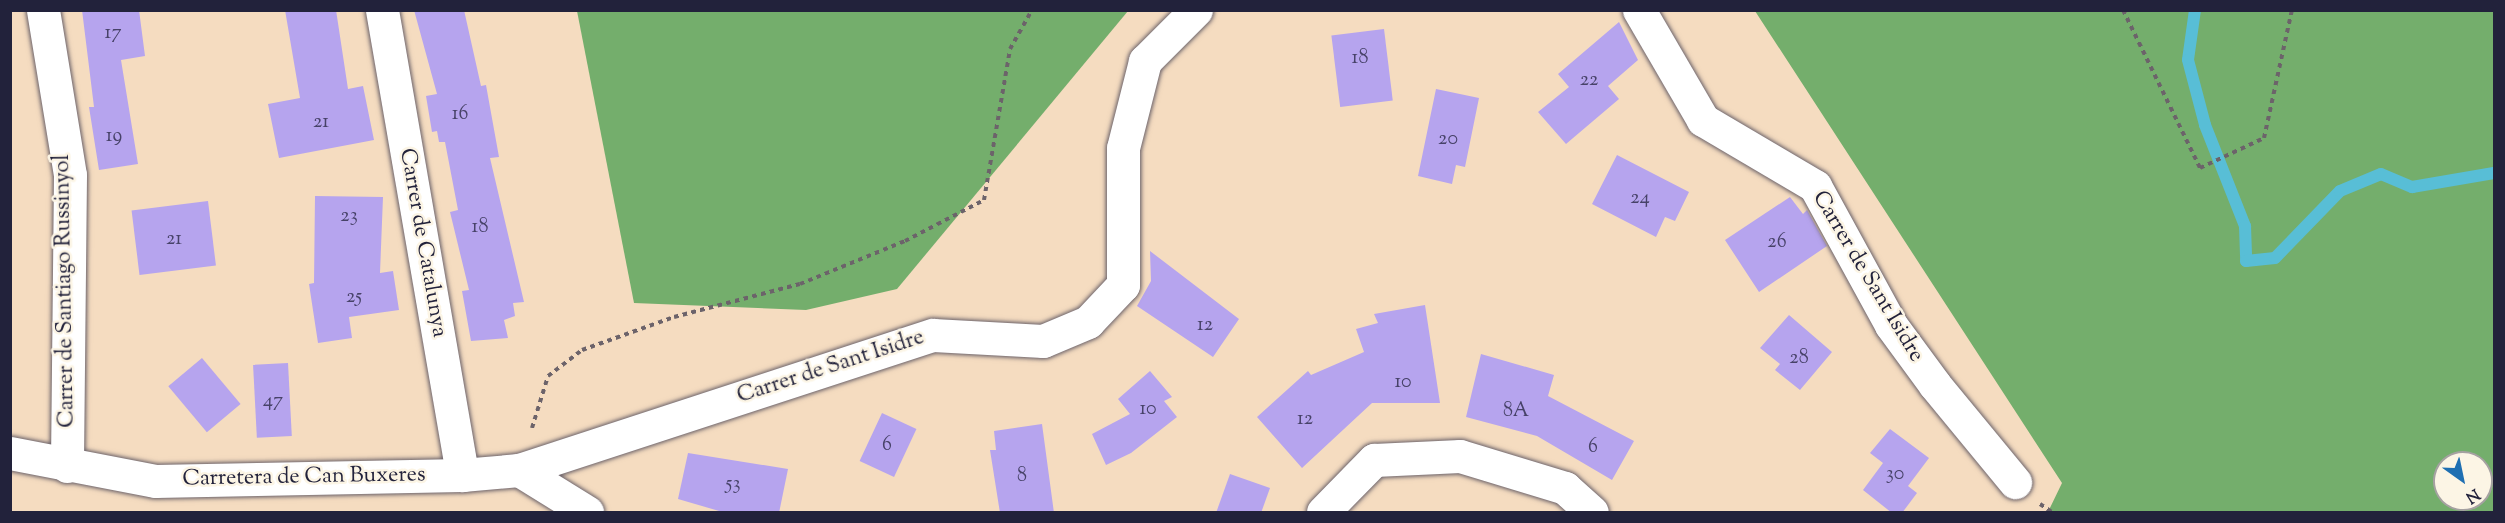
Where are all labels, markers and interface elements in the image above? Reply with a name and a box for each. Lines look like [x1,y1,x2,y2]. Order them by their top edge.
house number: 17 [105,21,121,45]
house number: 18 [1352,46,1368,70]
house number: 22 [1580,68,1598,92]
house number: 16 [452,102,468,126]
house number: 21 [313,110,329,134]
house number: 19 [106,124,122,148]
house number: 20 [1438,127,1458,151]
street label: Carrer de Catalunya [392,147,452,339]
street label: Carrer de Santiago Russinyol [50,154,82,428]
house number: 24 [1630,186,1650,210]
street label: Carrer de Sant Isidre [1805,187,1929,367]
house number: 23 [340,204,358,228]
house number: 18 [472,215,488,239]
house number: 21 [166,227,182,251]
house number: 26 [1767,230,1787,254]
house number: 25 [346,285,362,309]
house number: 12 [1197,313,1213,337]
street label: Carrer de Sant Isidre [734,325,928,411]
house number: 28 [1789,346,1809,370]
house number: 10 [1394,370,1412,394]
house number: 47 [263,389,283,413]
house number: 10 [1139,397,1157,421]
house number: 8A [1503,399,1529,423]
house number: 12 [1297,407,1313,431]
house number: 6 [882,433,892,457]
house number: 6 [1588,435,1598,459]
north arrow [2433,451,2493,511]
house number: 30 [1886,462,1904,486]
street label: Carretera de Can Buxeres [182,463,426,493]
house number: 8 [1017,464,1027,488]
house number: 53 [726,472,740,496]
text: N [2460,482,2484,508]

